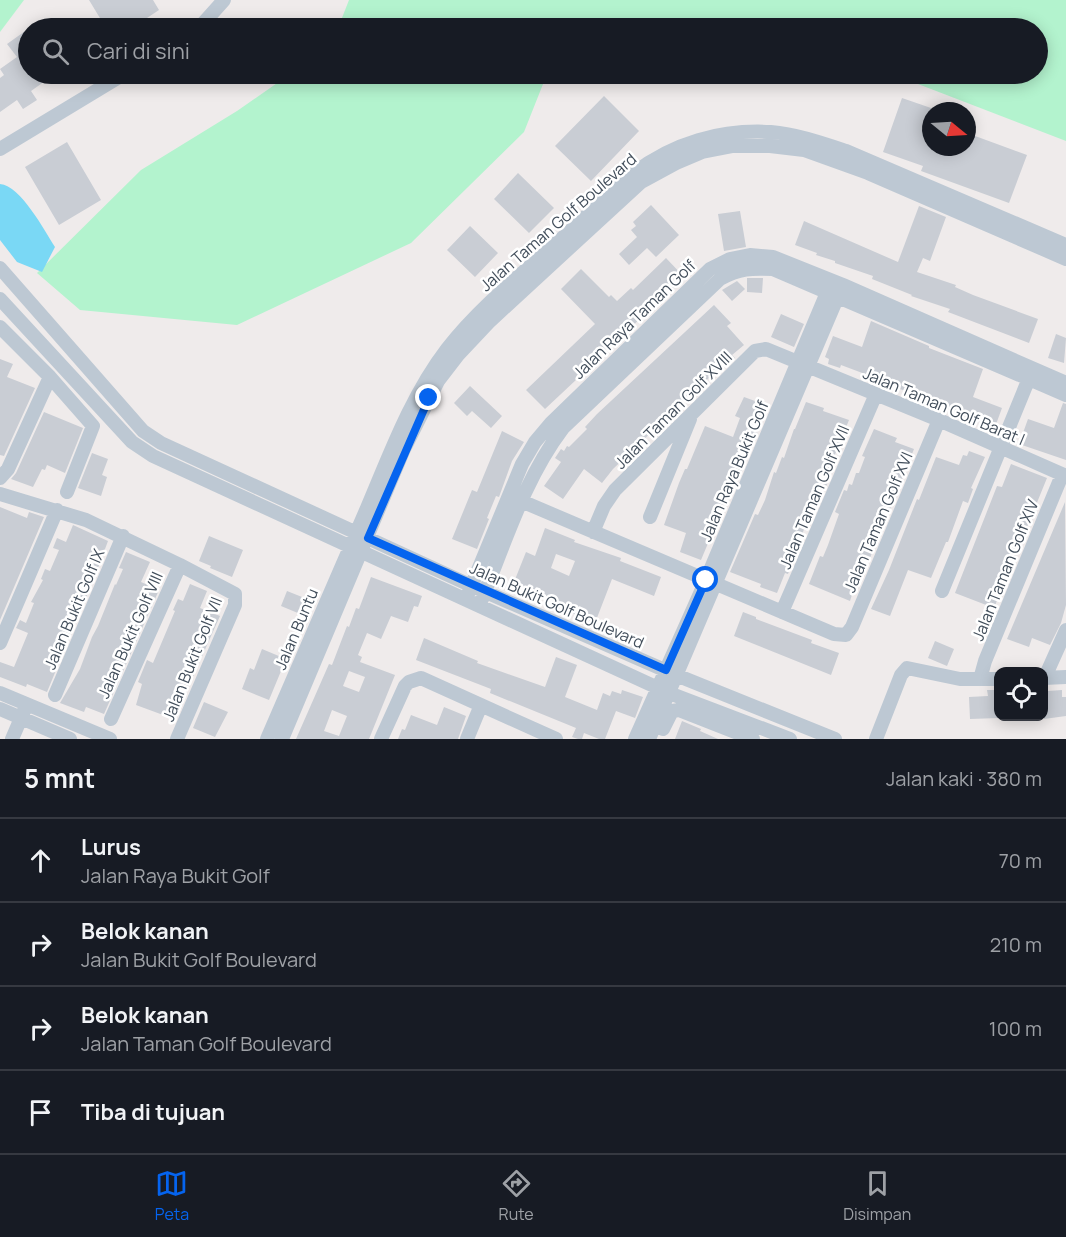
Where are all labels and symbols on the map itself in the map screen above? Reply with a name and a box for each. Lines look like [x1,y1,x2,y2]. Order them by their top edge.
north arrow [922,102,976,156]
street label: Jalan Taman Golf Boulevard [475,148,641,296]
street label: Jalan Raya Taman Golf [568,254,700,384]
street label: Jalan Taman Golf XVIII [609,346,737,474]
street label: Jalan Taman Golf Barat I [860,362,1028,450]
route end [415,384,441,410]
street label: Jalan Raya Bukit Golf [694,397,774,545]
street label: Jalan Taman Golf XVII [774,422,854,572]
street label: Jalan Taman Golf XVI [838,448,918,596]
street label: Jalan Taman Golf XIV [967,496,1044,644]
street label: Jalan Bukit Golf IX [39,545,109,673]
street label: Jalan Bukit Golf Boulevard [466,557,648,653]
route start [692,566,718,592]
street label: Jalan Bukit Golf VIII [92,568,168,702]
street label: Jalan Buntu [269,585,323,673]
street label: Jalan Bukit Golf VII [157,593,227,725]

